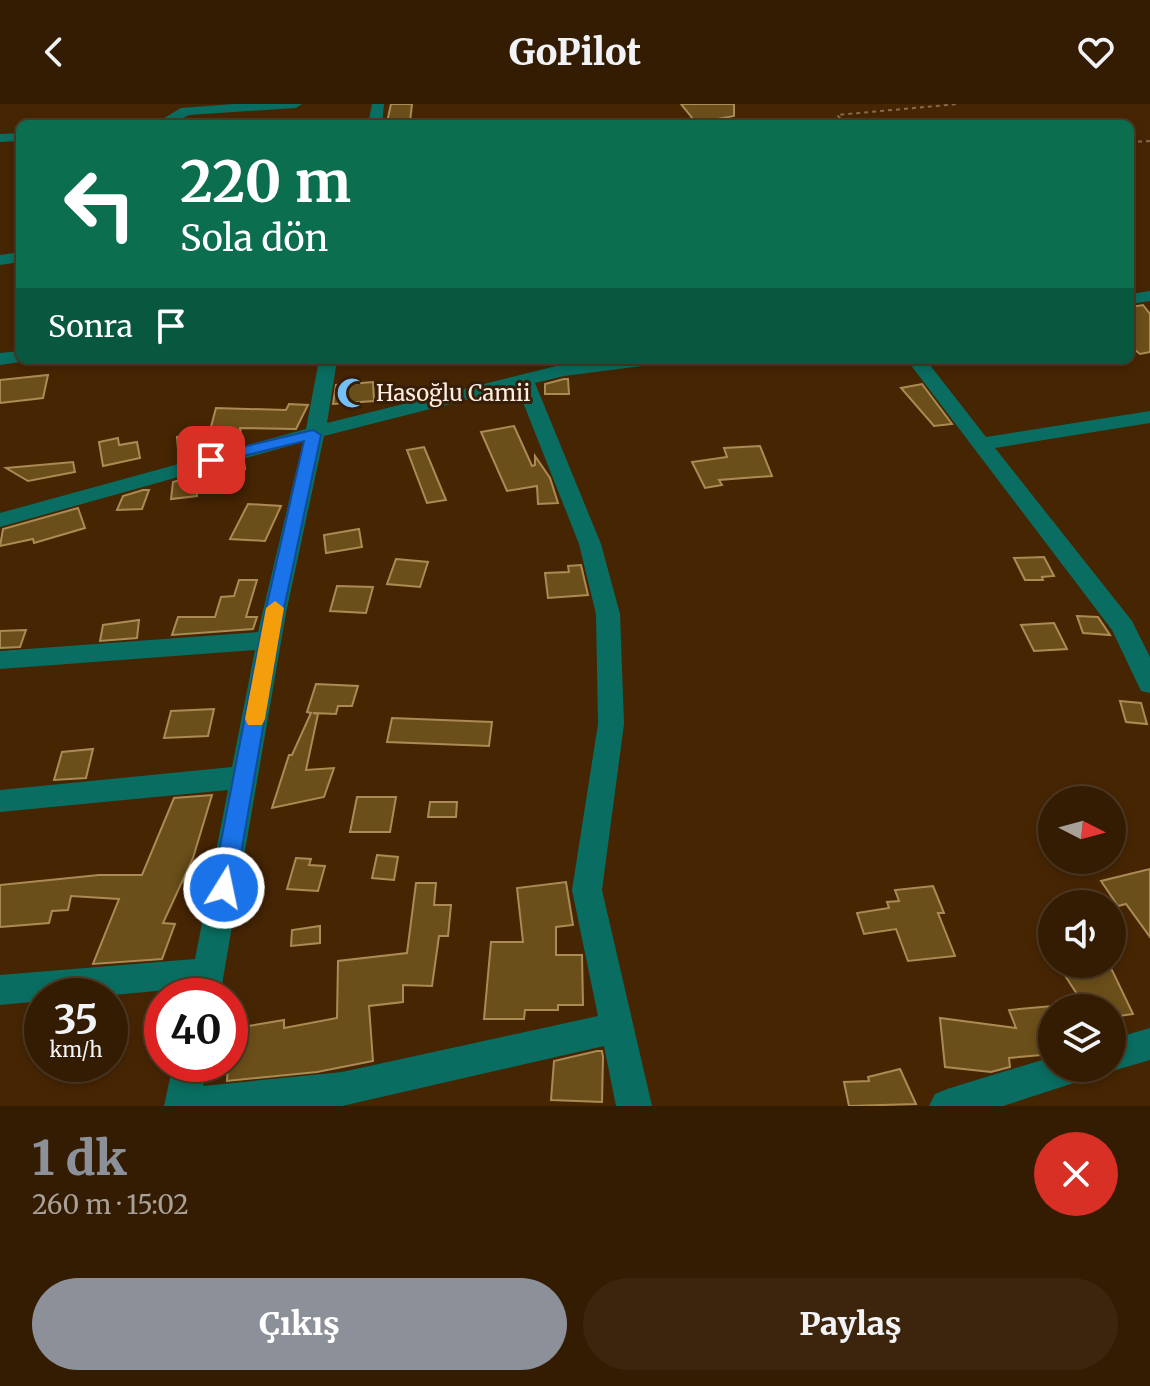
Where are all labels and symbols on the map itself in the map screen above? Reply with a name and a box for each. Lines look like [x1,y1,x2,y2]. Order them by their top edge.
mosque icon: Hasoğlu Camii [335,376,369,410]
place label: Hasoğlu Camii [376,379,530,407]
pin [177,426,245,494]
north arrow [1038,786,1126,874]
position arrow [182,846,266,930]
speed limit sign: 40 [144,978,248,1082]

